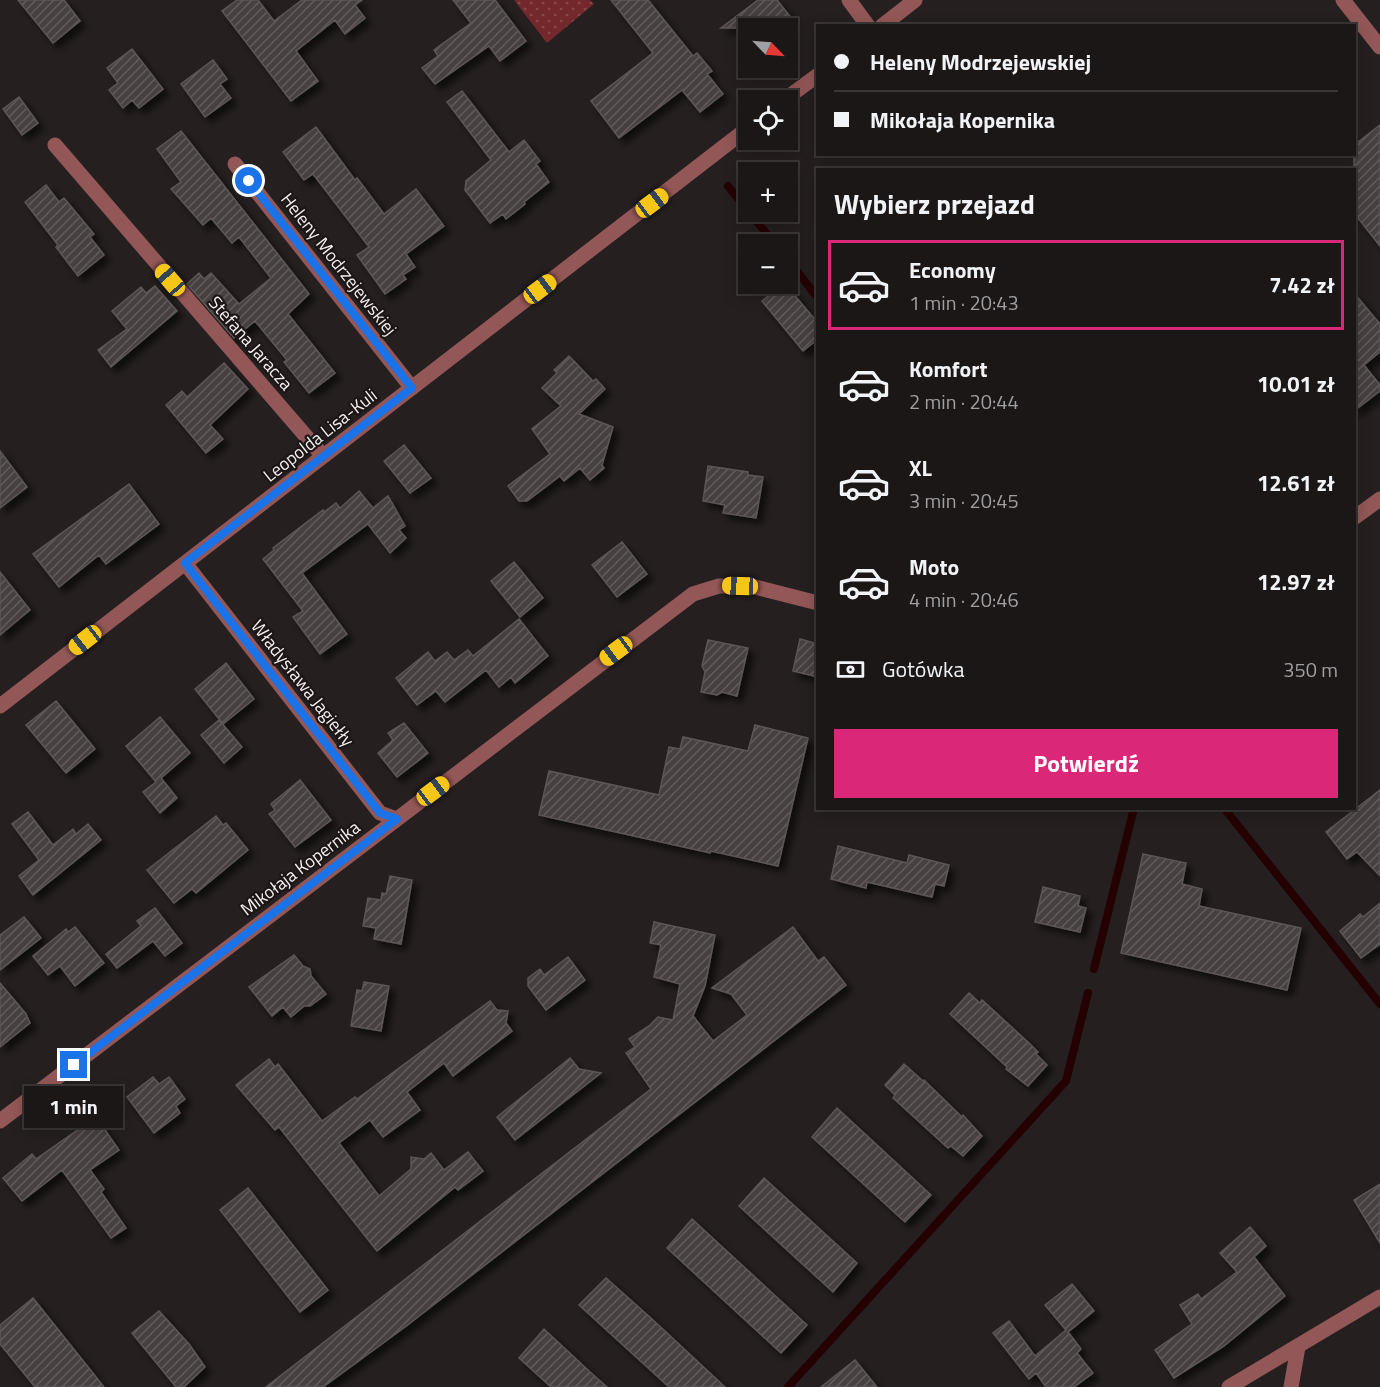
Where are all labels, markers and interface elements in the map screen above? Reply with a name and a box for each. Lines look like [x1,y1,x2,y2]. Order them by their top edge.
north arrow [738,18,798,78]
map controls [738,18,798,294]
text: Heleny Modrzejewskiej [870,45,1091,79]
button: locate [738,90,798,150]
text: Mikołaja Kopernika [870,103,1055,137]
button: + [738,162,798,222]
route start [235,167,262,194]
text: Wybierz przejazd [834,183,1035,224]
car [632,185,672,221]
street label: Heleny Modrzejewskiej [275,187,403,341]
button: − [738,234,798,294]
text: Economy [909,253,996,287]
icon: car [837,258,891,312]
car [151,261,189,299]
text: 7.42 zł [1269,268,1335,302]
car [520,271,560,307]
text: 1 min · 20:43 [909,287,1019,318]
street label: Stefana Jaracza [202,290,300,396]
text: Komfort [909,352,988,386]
icon: car [837,357,891,411]
text: 10.01 zł [1257,367,1335,401]
street label: Leopolda Lisa-Kuli [257,382,383,488]
text: 2 min · 20:44 [909,386,1019,417]
text: XL [909,451,932,485]
icon: car [837,456,891,510]
text: 12.61 zł [1257,466,1335,500]
text: 3 min · 20:45 [909,485,1019,516]
text: Moto [909,550,959,584]
icon: car [837,555,891,609]
text: 12.97 zł [1257,565,1335,599]
car [722,576,758,596]
text: 4 min · 20:46 [909,584,1019,615]
street label: Władysława Jagiełły [245,614,361,752]
car [65,622,105,658]
car [596,633,636,669]
text: Gotówka [882,652,965,686]
icon: cash [834,653,867,686]
text: 350 m [1283,654,1338,685]
button: Potwierdź [834,729,1338,798]
car [413,773,453,809]
street label: Mikołaja Kopernika [234,814,366,922]
route end [60,1051,87,1078]
callout: 1 min [25,1086,124,1128]
text: 1 min [49,1091,98,1122]

